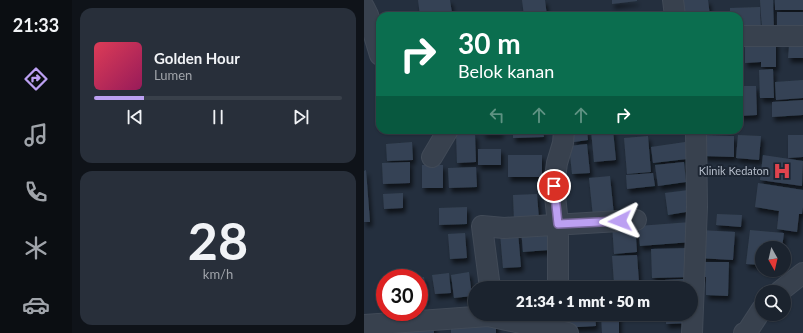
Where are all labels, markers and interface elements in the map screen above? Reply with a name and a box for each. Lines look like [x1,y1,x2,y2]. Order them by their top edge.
text: 21:33 [13,14,59,36]
text: 30 m [458,26,521,60]
icon: right [392,28,444,80]
text: Golden Hour [154,49,240,67]
text: Belok kanan [458,60,554,82]
icon: directions [22,65,50,93]
text: Lumen [154,67,192,83]
icon: left [486,104,508,126]
icon: ahead [528,104,550,126]
icon: ahead [570,104,592,126]
icon: right [612,104,634,126]
icon: previous [124,106,146,128]
icon: pause [207,106,229,128]
icon: next [290,106,312,128]
icon: music [22,121,50,149]
hospital icon: Klinik Kedaton [772,161,792,181]
place label: Klinik Kedaton [699,164,769,177]
pin [537,169,571,203]
icon: arrive [543,175,565,197]
icon: phone [22,178,50,206]
position arrow [599,200,641,242]
text: 28 [188,209,248,271]
icon: climate [22,234,50,262]
north arrow [755,241,791,277]
map controls [755,241,791,321]
text: km/h [203,266,233,282]
speed limit sign: 30 [376,269,428,321]
button: search [755,285,791,321]
icon: car [22,291,50,319]
text: 21:34 · 1 mnt · 50 m [516,292,650,310]

